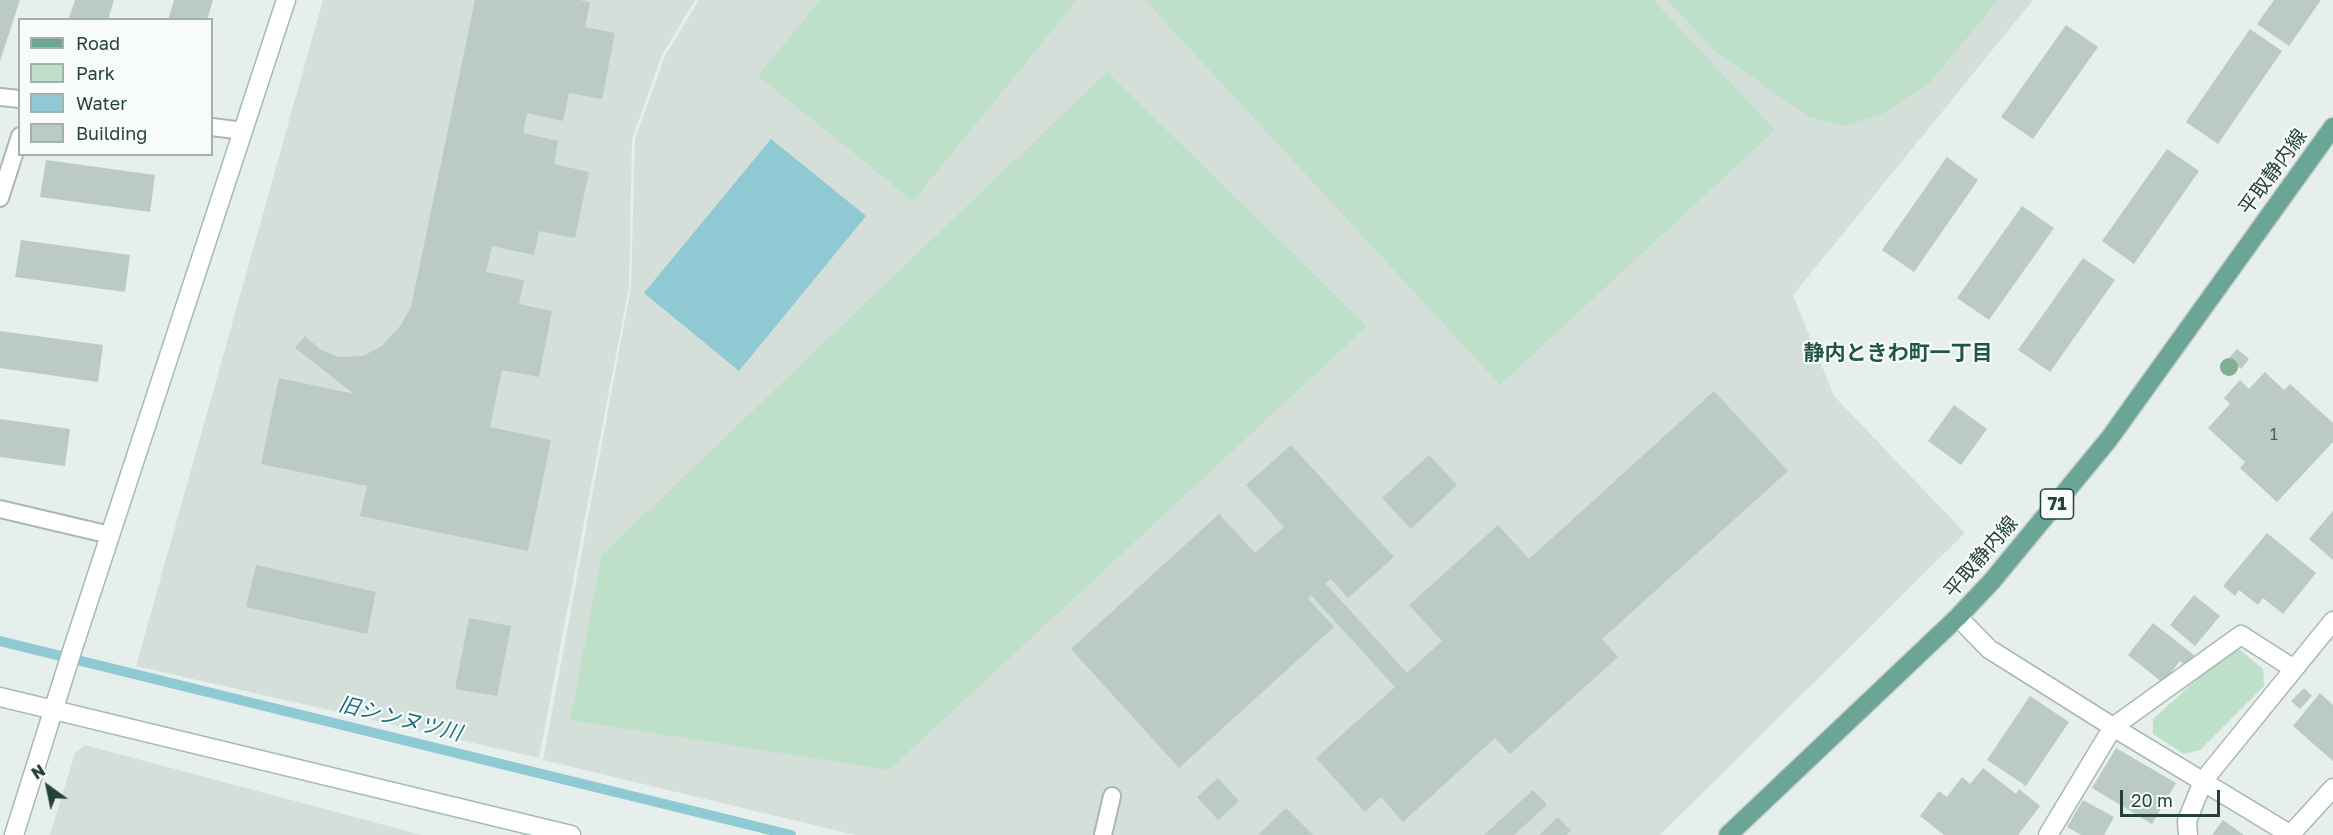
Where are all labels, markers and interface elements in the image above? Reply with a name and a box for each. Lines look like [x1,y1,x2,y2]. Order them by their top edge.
legend [18,18,213,156]
text: Road [76,32,120,54]
text: Park [76,62,115,84]
text: Water [76,92,127,114]
text: Building [76,122,147,144]
street label: 平取静内線 [2234,124,2312,220]
district label: 静内ときわ町一丁目 [1804,340,1992,366]
house number: 1 [2270,425,2278,445]
road number: 71 [2040,489,2074,519]
street label: 平取静内線 [1939,511,2023,603]
water label: 旧シンヌツ川 [336,692,464,746]
north arrow [18,757,78,817]
text: N [28,760,49,784]
scale bar [2123,778,2224,816]
text: 20 m [2131,789,2173,811]

